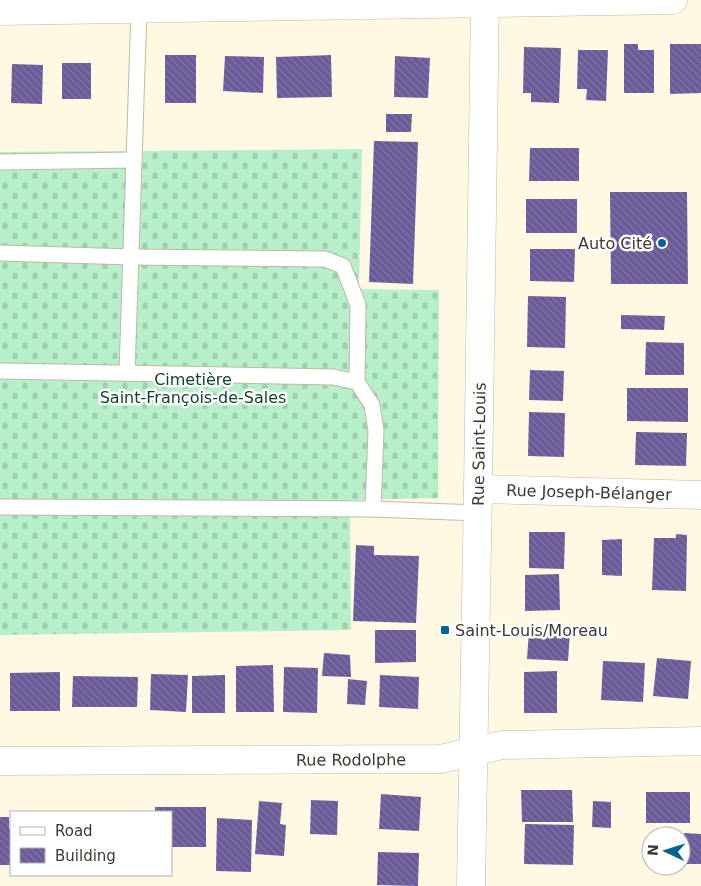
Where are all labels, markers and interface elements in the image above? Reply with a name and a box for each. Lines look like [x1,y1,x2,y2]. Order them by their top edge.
place label: Auto Cité [578,234,652,253]
marker: Auto Cité [656,237,668,249]
park label: Cimetière Saint-François-de-Sales [100,370,286,407]
street label: Rue Saint-Louis [468,382,489,506]
street label: Rue Joseph-Bélanger [506,480,672,504]
place label: Saint-Louis/Moreau [455,621,608,640]
marker: Saint-Louis/Moreau [439,624,451,636]
street label: Rue Rodolphe [296,750,406,769]
legend [10,811,172,876]
text: Road [55,822,93,840]
north arrow [641,826,691,876]
text: N [645,844,661,856]
text: Building [55,847,116,865]

